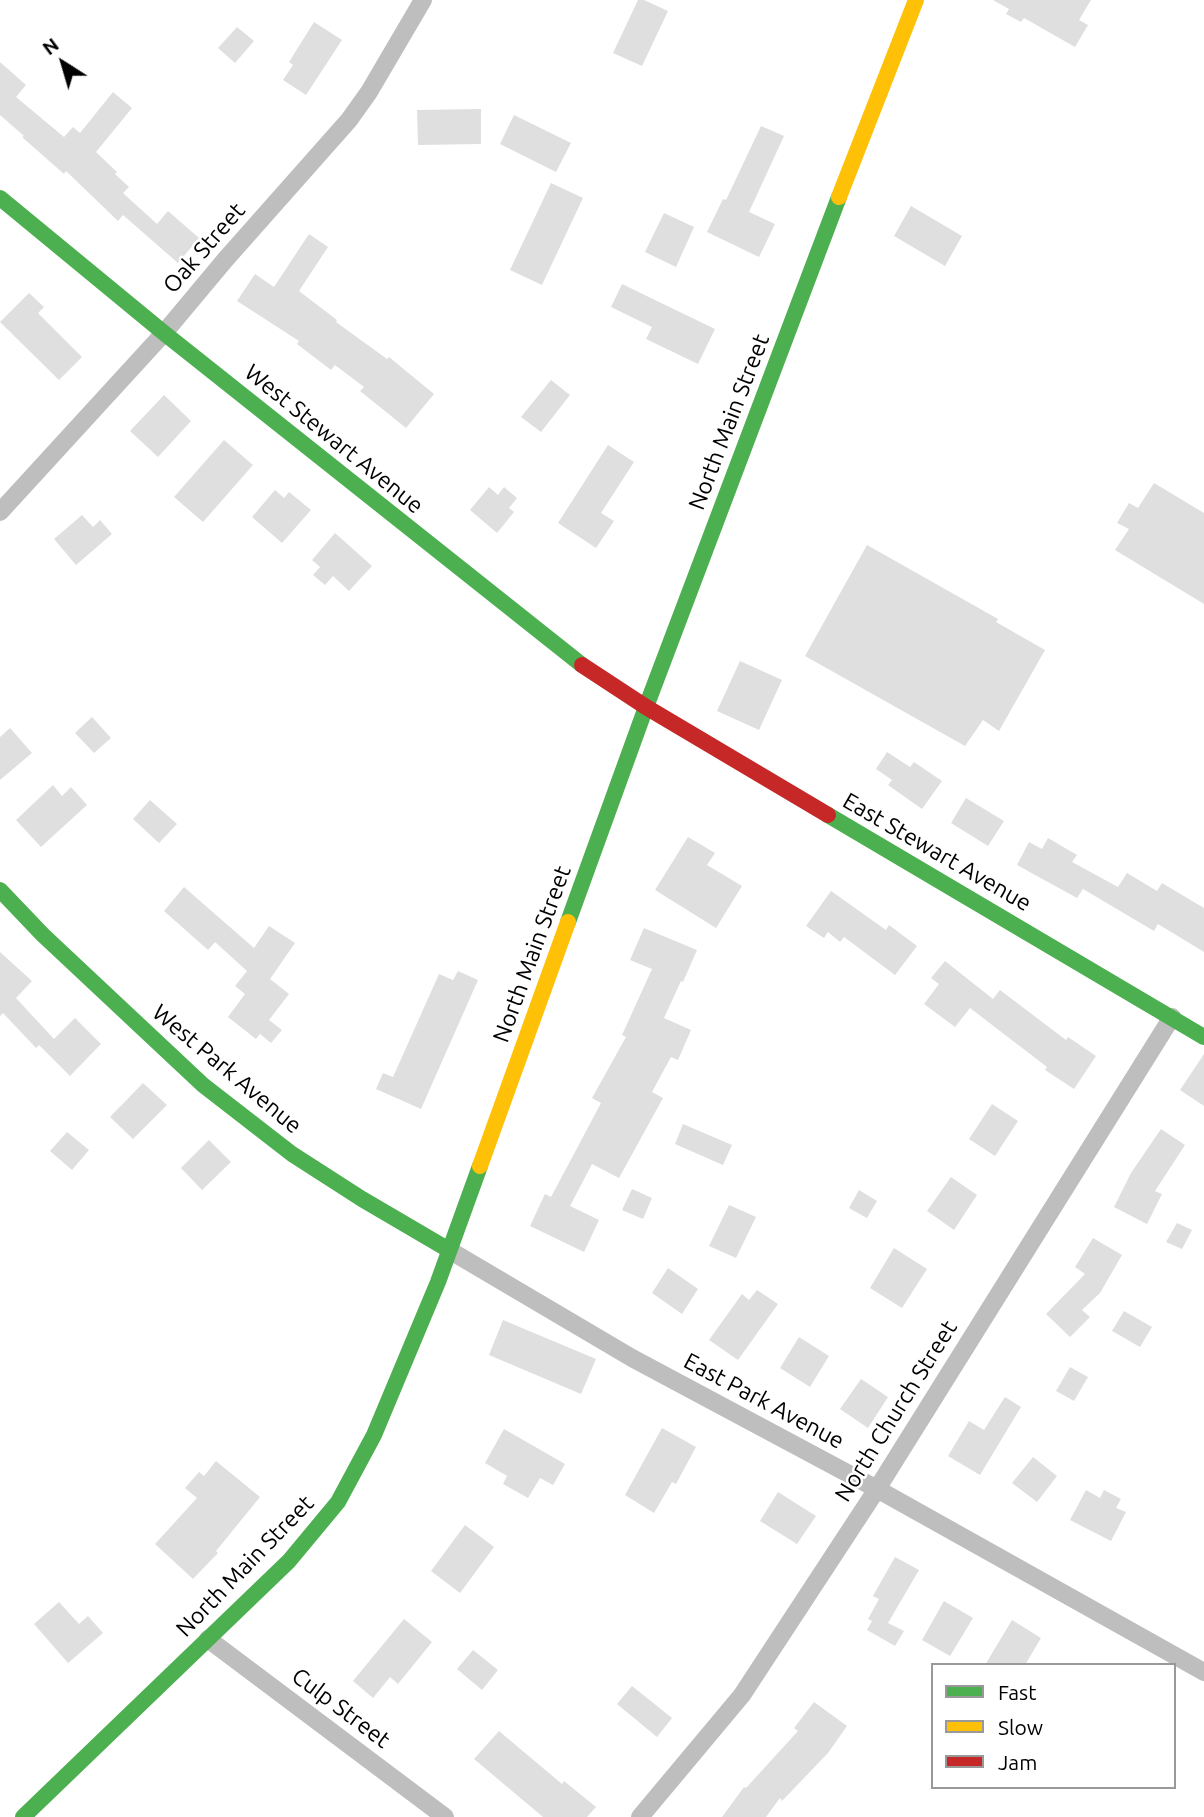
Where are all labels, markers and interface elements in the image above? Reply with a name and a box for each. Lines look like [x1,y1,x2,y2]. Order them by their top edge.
north arrow [28,28,98,98]
text: N [38,33,63,59]
street label: Oak Street [157,197,251,299]
street label: North Main Street [683,330,775,514]
street label: West Stewart Avenue [239,358,429,520]
street label: East Stewart Avenue [838,787,1036,917]
street label: North Main Street [487,862,577,1046]
street label: West Park Avenue [147,999,307,1139]
street label: North Church Street [829,1315,963,1507]
street label: East Park Avenue [679,1347,849,1455]
street label: North Main Street [170,1489,320,1643]
street label: Culp Street [286,1662,396,1754]
legend [931,1663,1176,1789]
text: Fast [998,1680,1036,1704]
text: Slow [998,1715,1043,1739]
text: Jam [998,1750,1037,1774]

